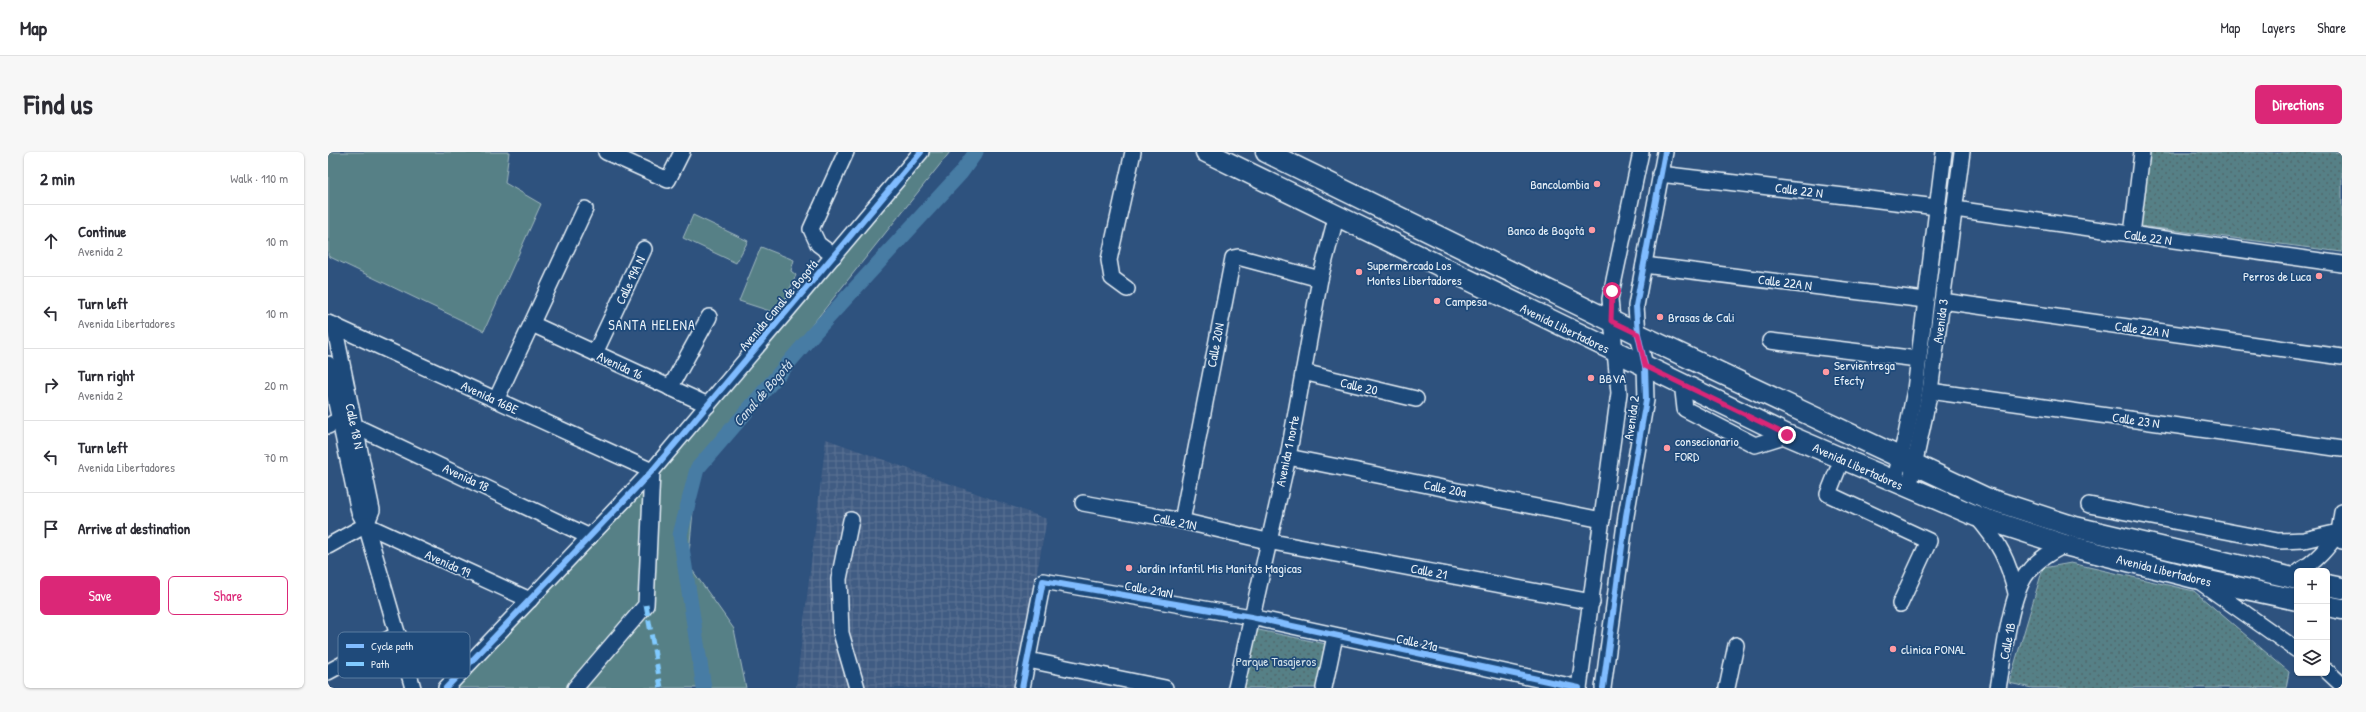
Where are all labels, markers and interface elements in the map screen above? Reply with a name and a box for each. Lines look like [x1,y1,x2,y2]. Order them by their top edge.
text: Map [20,15,47,41]
text: Map [2220,18,2240,37]
text: Layers [2262,18,2295,37]
text: Share [2317,18,2346,37]
text: Find us [24,85,93,123]
button: Directions [2255,85,2342,124]
text: 2 min [40,167,75,190]
text: Walk · 110 m [230,169,288,187]
place label: Bancolombia [1530,175,1589,193]
street label: Calle 22 N [1774,178,1824,202]
marker: Bancolombia [1592,179,1602,189]
text: Continue [78,221,126,242]
place label: Banco de Bogotá [1508,221,1584,239]
marker: Banco de Bogotá [1587,225,1597,235]
street label: Calle 22 N [2123,225,2173,249]
icon: ahead [40,230,62,252]
text: 10 m [266,232,288,250]
text: Avenida 2 [78,242,123,260]
street label: Calle 19A N [611,253,649,307]
street label: Avenida Canal de Bogotá [734,256,822,354]
place label: Supermercado Los Montes Libertadores [1367,256,1462,289]
marker: Supermercado Los Montes Libertadores [1354,267,1364,277]
place label: Perros de Luca [2243,267,2311,285]
street label: Calle 22A N [1757,270,1813,294]
marker: Perros de Luca [2314,271,2324,281]
route start [1603,282,1621,300]
place label: Campesa [1445,292,1487,310]
text: Turn left [78,293,128,314]
marker: Campesa [1432,296,1442,306]
street label: Avenida 3 [1928,298,1952,344]
street label: Avenida Libertadores [1517,299,1613,357]
icon: left [40,302,62,324]
text: 10 m [266,304,288,322]
place label: Brasas de Cali [1668,308,1735,326]
marker: Brasas de Cali [1655,312,1665,322]
text: Avenida Libertadores [78,314,175,332]
district label: SANTA HELENA [608,315,696,334]
street label: Calle 22A N [2114,316,2170,342]
street label: Calle 20N [1202,321,1228,369]
street label: Avenida 16 [594,347,646,383]
water label: Canal de Bogotá [728,355,798,430]
place label: Servientrega Efecty [1834,356,1895,389]
text: Turn right [78,365,134,386]
marker: Servientrega Efecty [1821,367,1831,377]
place label: BBVA [1599,369,1626,387]
street label: Calle 20 [1339,373,1380,399]
marker: BBVA [1586,373,1596,383]
icon: right [40,374,62,396]
text: 20 m [264,376,288,394]
street label: Avenida 16BE [459,376,522,418]
text: Avenida 2 [78,386,123,404]
street label: Avenida 2 [1619,395,1643,441]
street label: Calle 18 N [341,402,369,451]
street label: Calle 23 N [2111,408,2161,432]
street label: Avenida 1 norte [1271,414,1303,488]
route end [1778,426,1796,444]
place label: consecionario FORD [1674,432,1739,465]
text: Turn left [78,437,128,458]
street label: Avenida Libertadores [1810,438,1906,494]
marker: consecionario FORD [1662,443,1672,453]
icon: left [40,446,62,468]
text: 70 m [264,448,288,466]
text: Avenida Libertadores [78,458,175,476]
street label: Avenida 18 [440,458,492,496]
street label: Calle 20a [1422,475,1468,501]
street label: Calle 21N [1152,508,1198,534]
icon: arrive [40,518,62,540]
text: Arrive at destination [78,518,190,539]
street label: Avenida 19 [422,545,474,581]
street label: Avenida Libertadores [2115,550,2213,590]
place label: Jardín Infantil Mis Manitos Magicas [1137,559,1302,577]
street label: Calle 21 [1409,559,1449,583]
marker: Jardín Infantil Mis Manitos Magicas [1124,563,1134,573]
map controls [2294,568,2330,676]
button: + [2294,568,2330,604]
button: Save [40,576,160,615]
button: Share [168,576,288,615]
street label: Calle 21aN [1123,576,1175,602]
button: − [2294,604,2330,640]
street label: Calle 1B [1995,621,2019,661]
street label: Calle 21a [1395,629,1439,655]
legend [338,632,470,678]
text: Cycle path [371,639,414,653]
place label: clinica PONAL [1901,640,1966,658]
button: layers [2294,640,2330,676]
marker: clinica PONAL [1888,644,1898,654]
park label: Parque Tasajeros [1236,652,1316,670]
text: Path [371,657,389,671]

